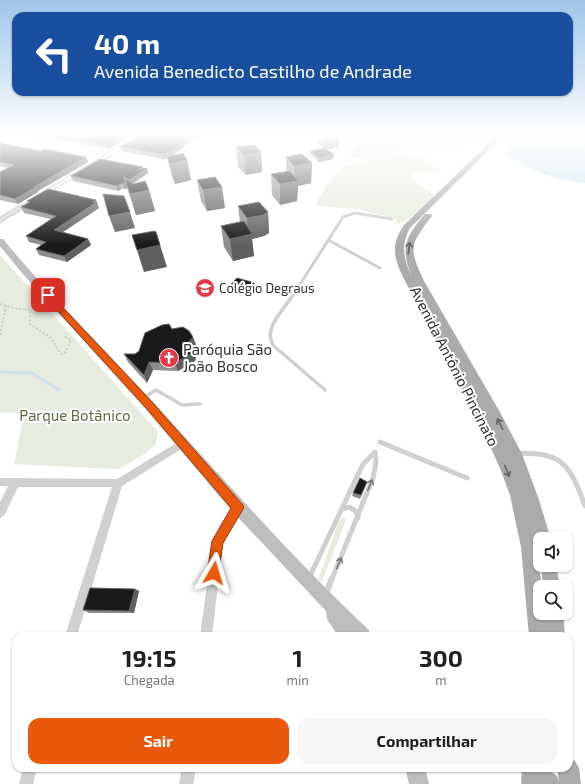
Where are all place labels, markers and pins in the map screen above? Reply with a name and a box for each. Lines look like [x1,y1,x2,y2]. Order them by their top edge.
school or university icon: Colégio Degraus [194,277,216,299]
pin [31,278,65,312]
place label: Colégio Degraus [219,280,315,296]
place label: Paróquia São João Bosco [183,340,272,375]
church icon: Paróquia São João Bosco [158,347,180,369]

